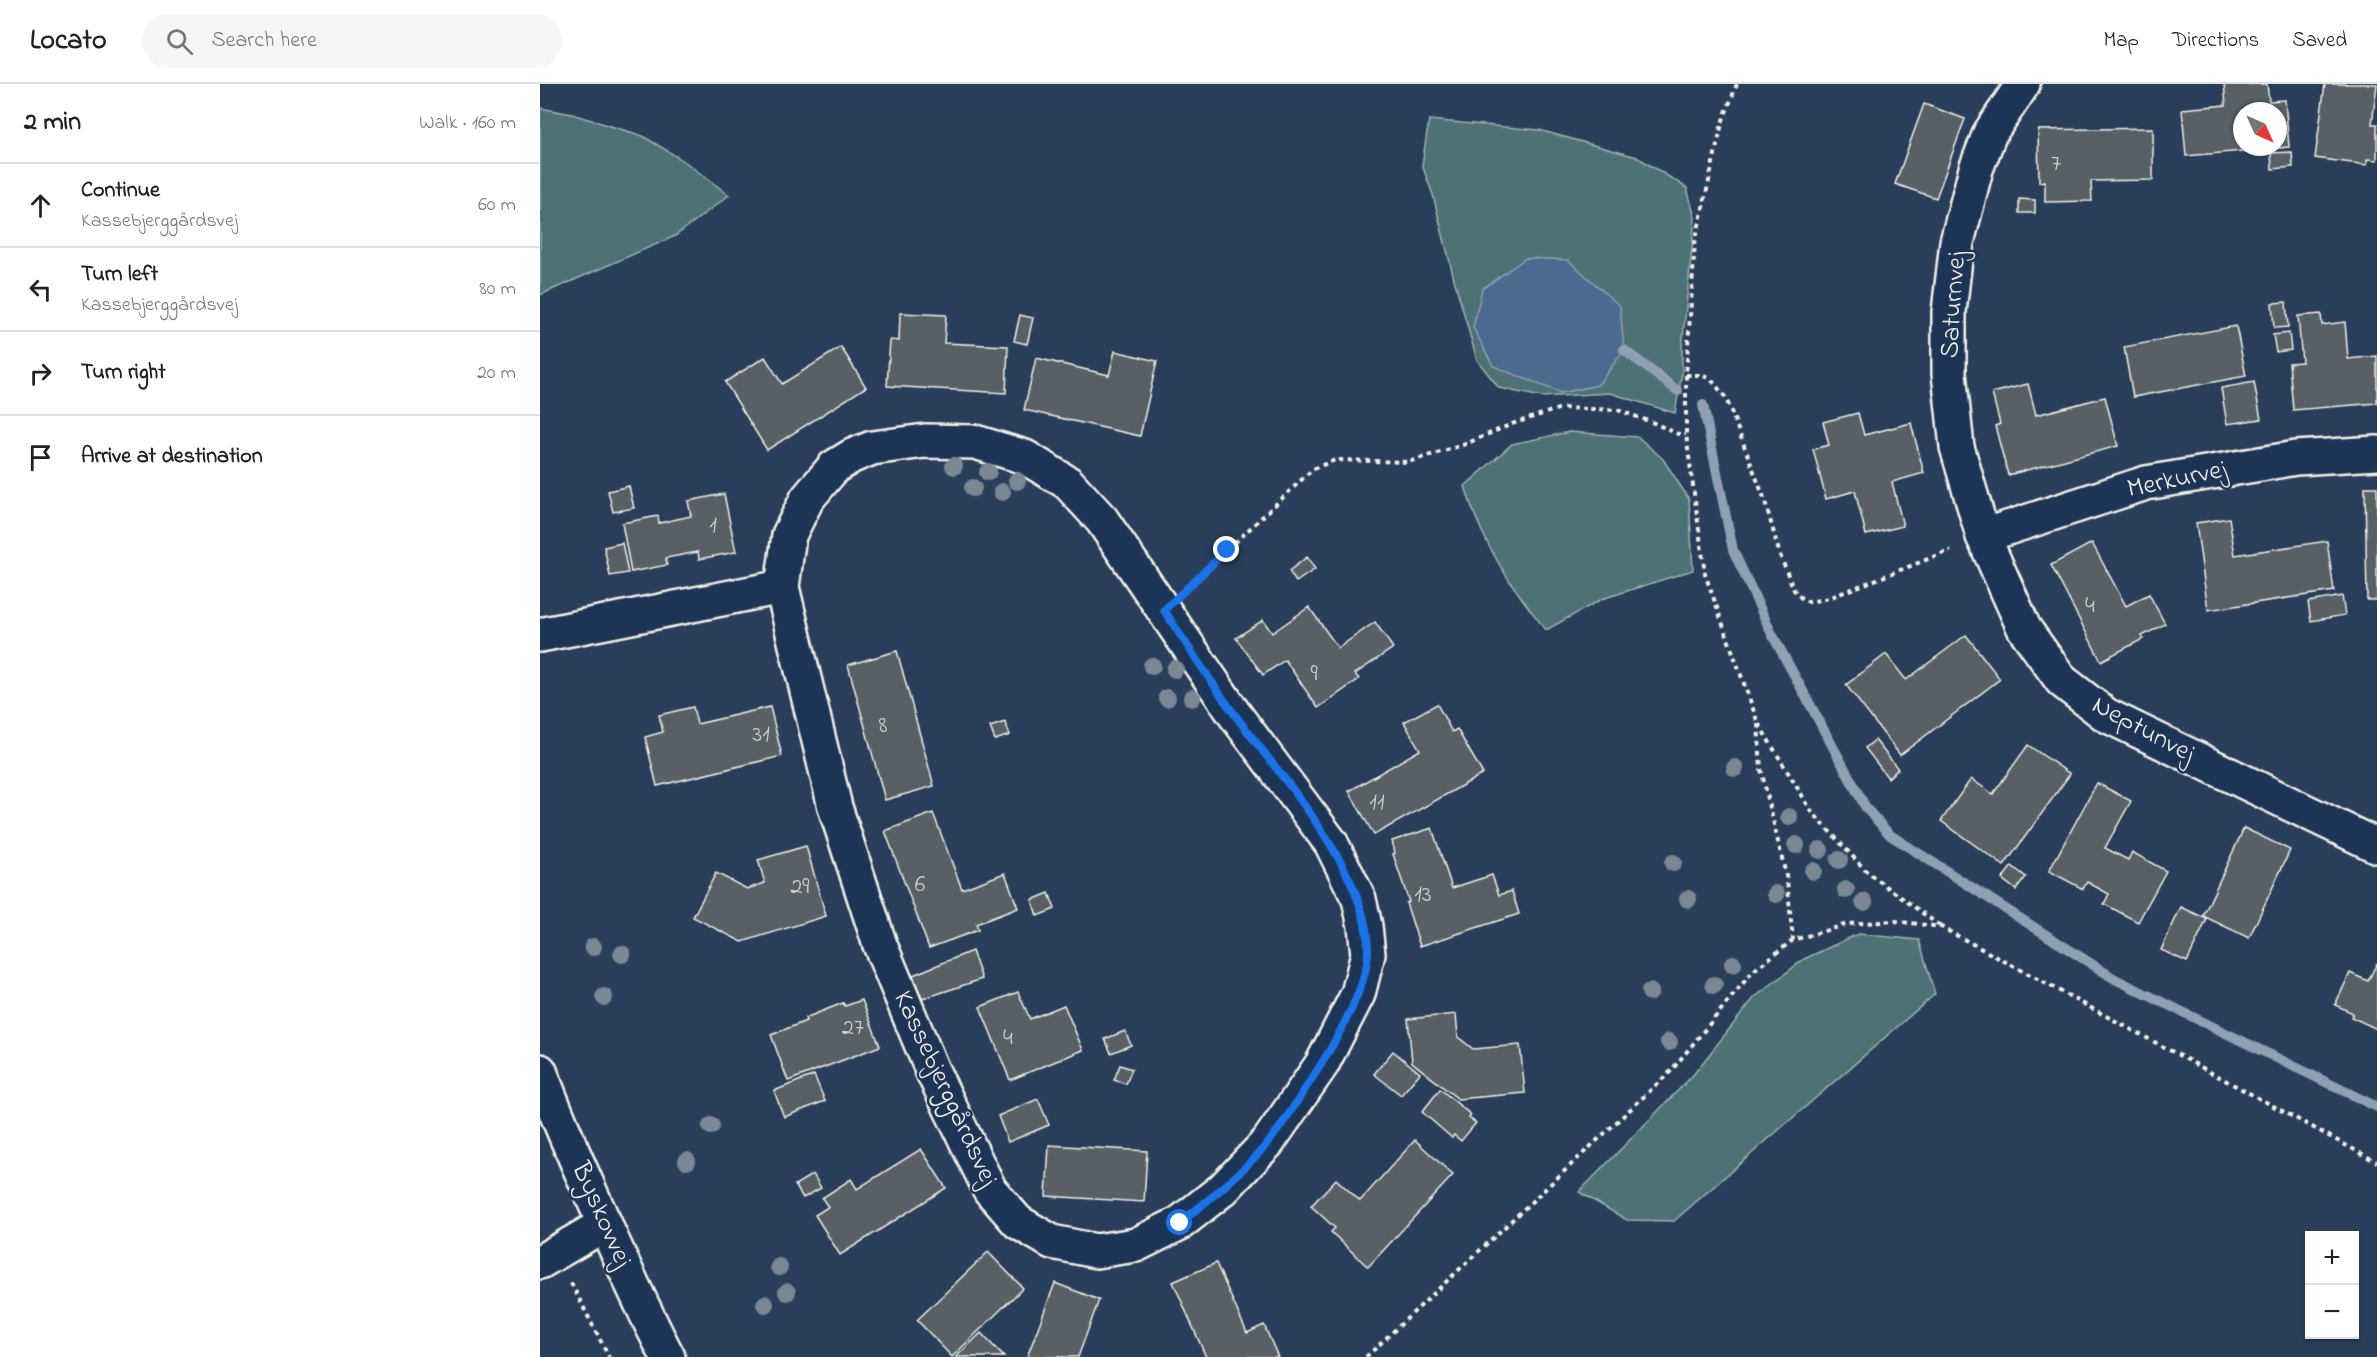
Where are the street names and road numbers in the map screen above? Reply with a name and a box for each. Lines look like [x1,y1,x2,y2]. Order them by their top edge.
street label: Saturnvej [1931,250,1977,360]
street label: Merkurvej [2123,450,2231,510]
street label: Neptunvej [2085,687,2202,774]
street label: Kassebjerggårdsvej [883,985,1008,1194]
street label: Byskovvej [560,1155,642,1275]

